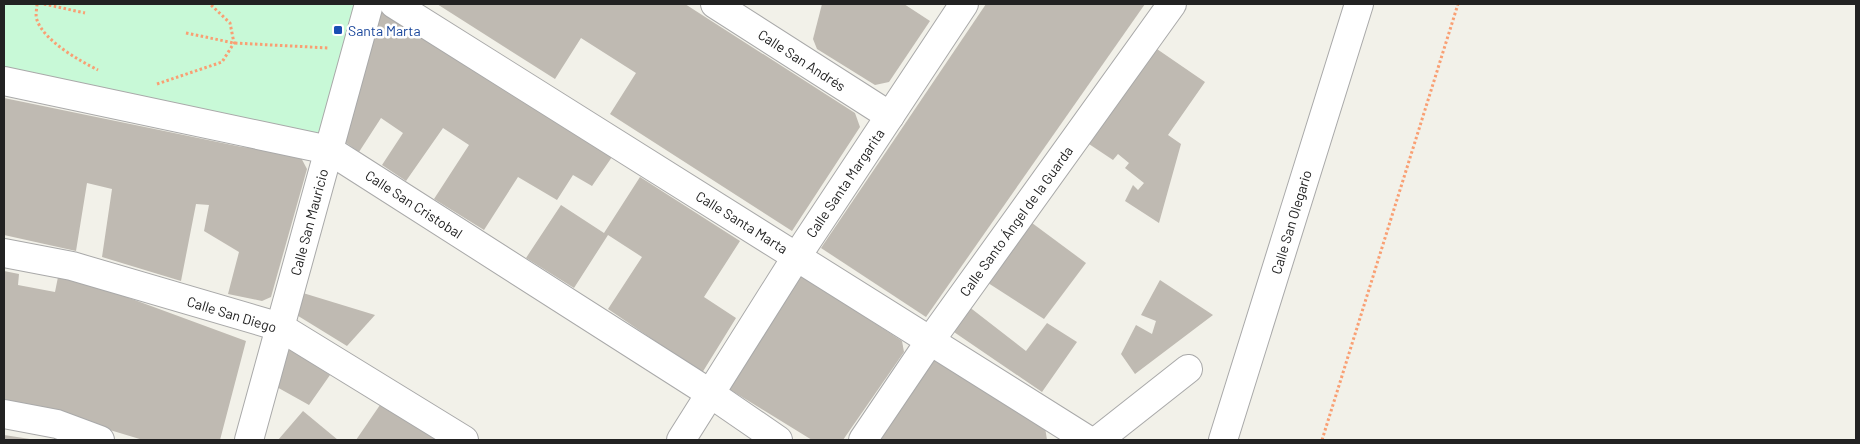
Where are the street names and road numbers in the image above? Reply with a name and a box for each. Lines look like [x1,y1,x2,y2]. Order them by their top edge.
street label: Calle San Andrés [755,25,849,95]
street label: Calle Santa Margarita [802,125,888,241]
street label: Calle Santo Ángel de la Guarda [956,143,1076,299]
street label: Calle San Cristobal [362,166,466,242]
street label: Calle San Mauricio [287,167,331,277]
street label: Calle San Olegario [1267,168,1315,276]
street label: Calle Santa Marta [693,187,791,257]
street label: Calle San Diego [185,292,279,336]

